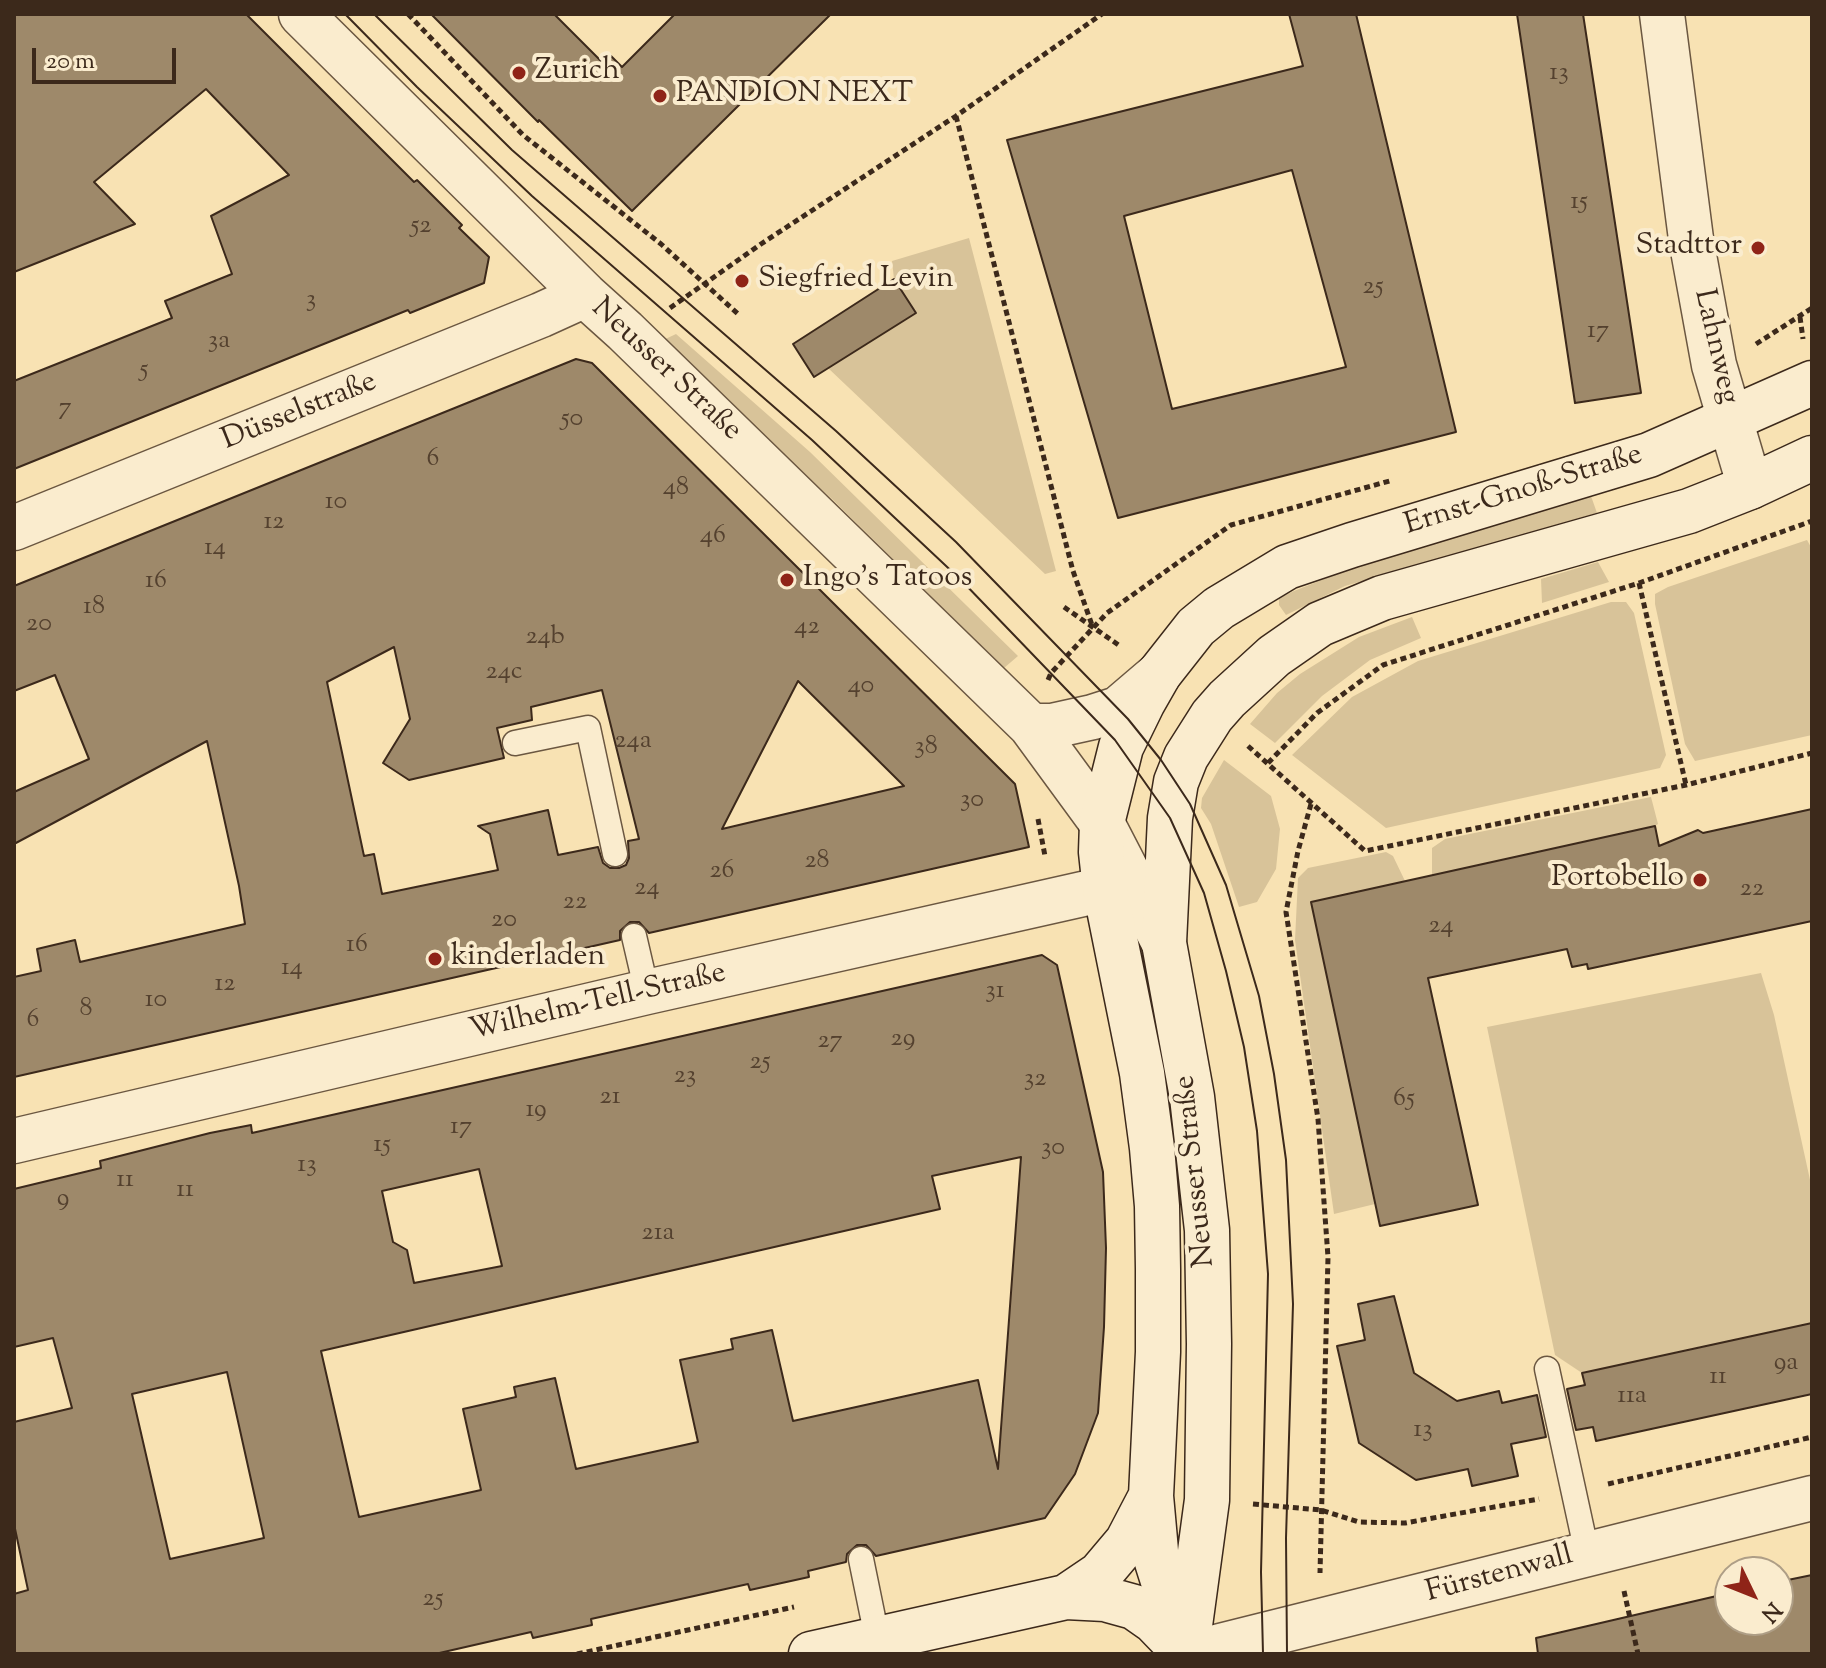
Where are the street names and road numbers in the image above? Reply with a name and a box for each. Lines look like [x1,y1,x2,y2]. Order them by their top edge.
street label: Lahnweg [1683,286,1745,408]
street label: Neusser Straße [582,292,748,450]
street label: Düsselstraße [217,366,383,460]
street label: Ernst-Gnoß-Straße [1401,439,1647,545]
street label: Wilhelm-Tell-Straße [466,957,730,1051]
street label: Neusser Straße [1169,1073,1225,1269]
street label: Fürstenwall [1423,1539,1577,1613]

